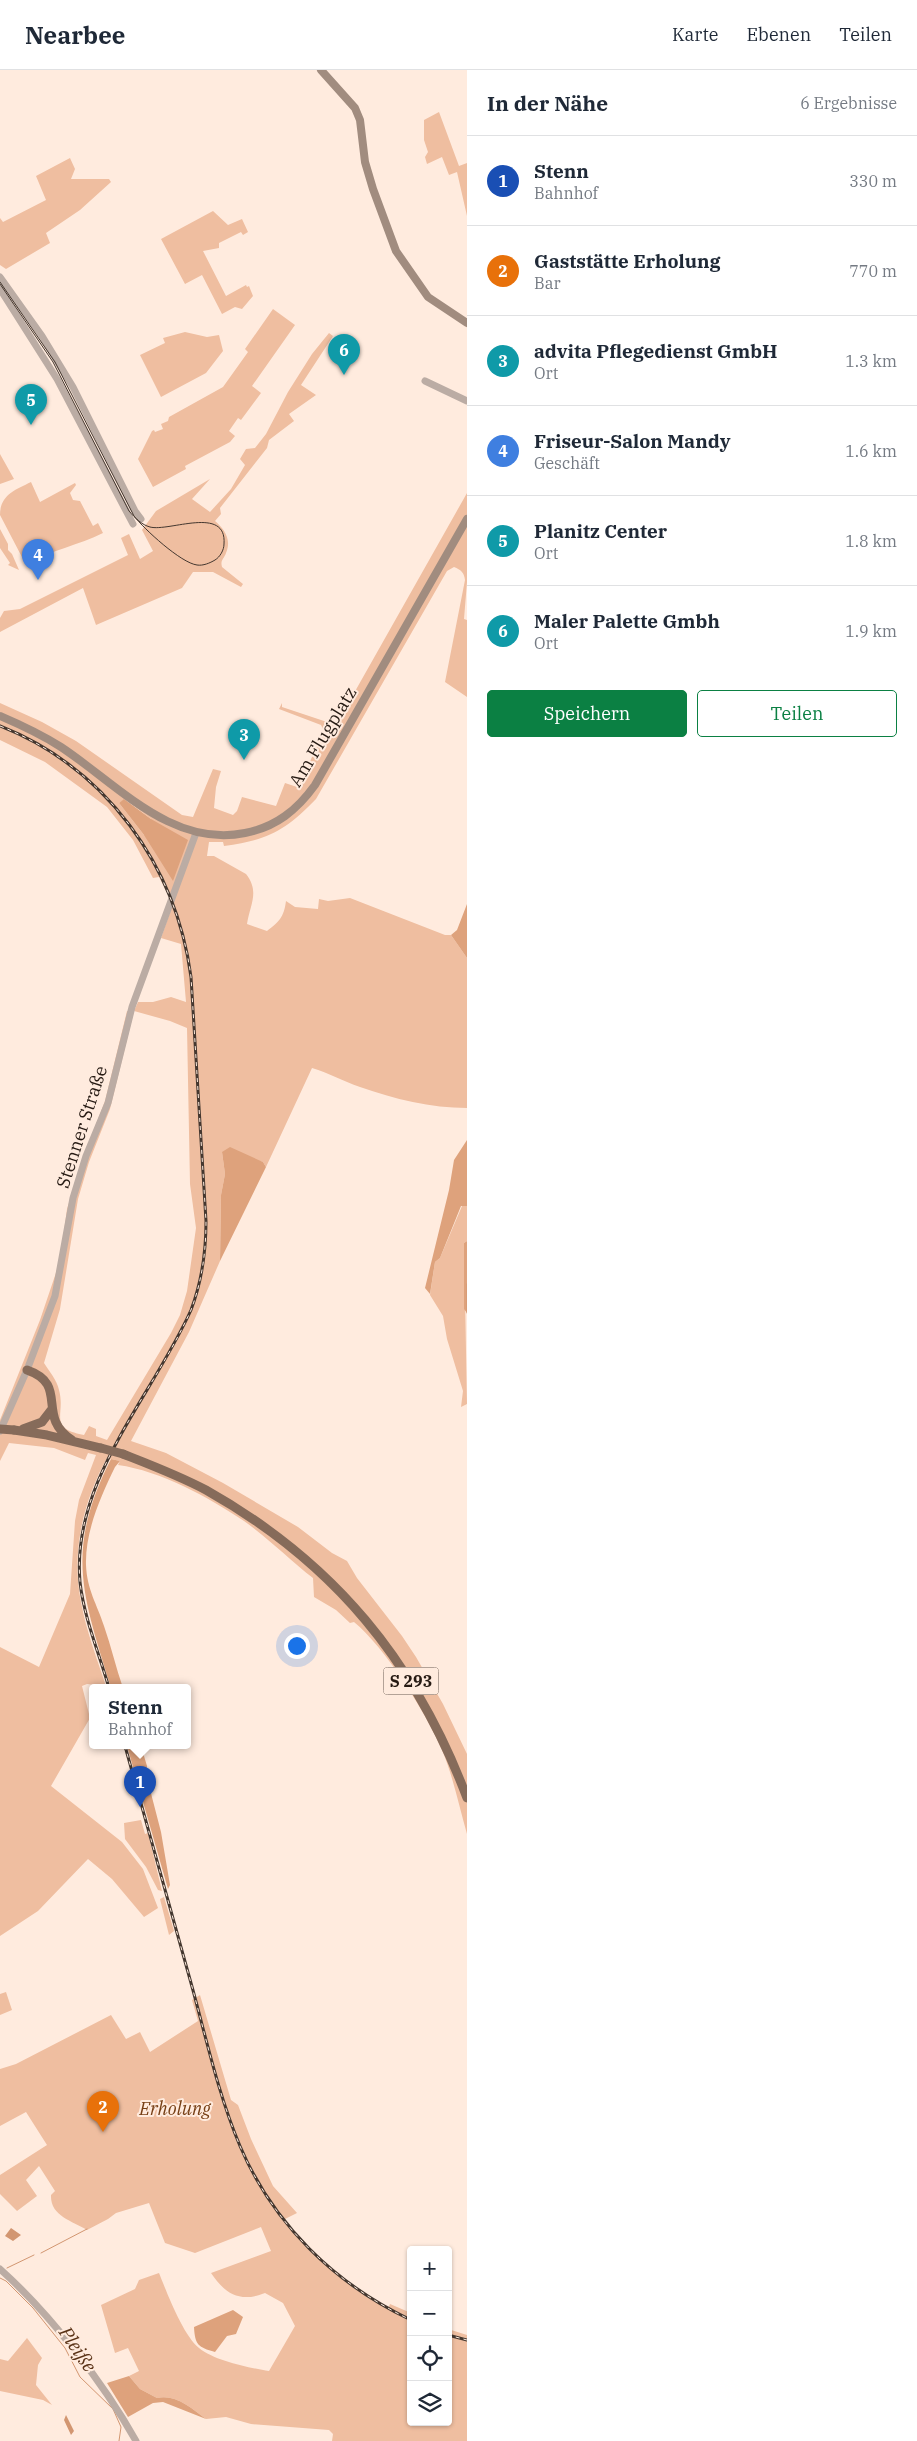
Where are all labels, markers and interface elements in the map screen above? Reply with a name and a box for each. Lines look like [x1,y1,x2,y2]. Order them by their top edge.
text: Nearbee [25,19,125,51]
text: Karte [672,23,718,46]
text: Ebenen [746,23,811,46]
text: Teilen [839,23,892,46]
text: In der Nähe [487,89,608,117]
text: 6 Ergebnisse [800,93,897,113]
text: Stenn [534,159,589,183]
text: 1 [498,171,508,191]
text: 330 m [849,171,897,191]
text: Bahnhof [534,183,598,203]
text: Gaststätte Erholung [534,249,721,273]
text: 2 [498,261,508,281]
text: 770 m [849,261,897,281]
text: Bar [534,273,561,293]
pin: 6 [328,334,360,375]
text: advita Pflegedienst GmbH [534,339,777,363]
text: 3 [498,351,508,371]
text: 1.3 km [845,351,897,371]
text: Ort [534,363,558,383]
pin: 5 [15,384,47,425]
text: Friseur-Salon Mandy [534,429,731,453]
text: 4 [498,441,508,461]
text: 1.6 km [845,441,897,461]
text: Geschäft [534,453,600,473]
text: Planitz Center [534,519,667,543]
text: 5 [498,531,508,551]
text: 1.8 km [845,531,897,551]
pin: 4 [22,539,54,580]
text: Ort [534,543,558,563]
text: Maler Palette Gmbh [534,609,720,633]
text: 6 [498,621,508,641]
text: 1.9 km [845,621,897,641]
text: Ort [534,633,558,653]
street label: Am Flugplatz [284,682,361,791]
button: Speichern [487,690,687,737]
button: Teilen [697,690,897,737]
pin: 3 [228,719,260,760]
street label: Stenner Straße [51,1063,112,1191]
your location [284,1633,310,1659]
road number: S 293 [384,1668,438,1694]
popup [89,1684,191,1749]
text: Stenn [108,1695,163,1719]
text: Bahnhof [108,1719,172,1739]
pin: 1 [124,1766,156,1807]
pin: 2 [87,2091,119,2132]
park label: Erholung [138,2097,211,2120]
map controls [407,2246,452,2426]
button: + [407,2246,452,2291]
button: − [407,2291,452,2336]
water label: Pleiße [54,2321,102,2377]
button: locate [407,2336,452,2381]
button: layers [407,2381,452,2426]

